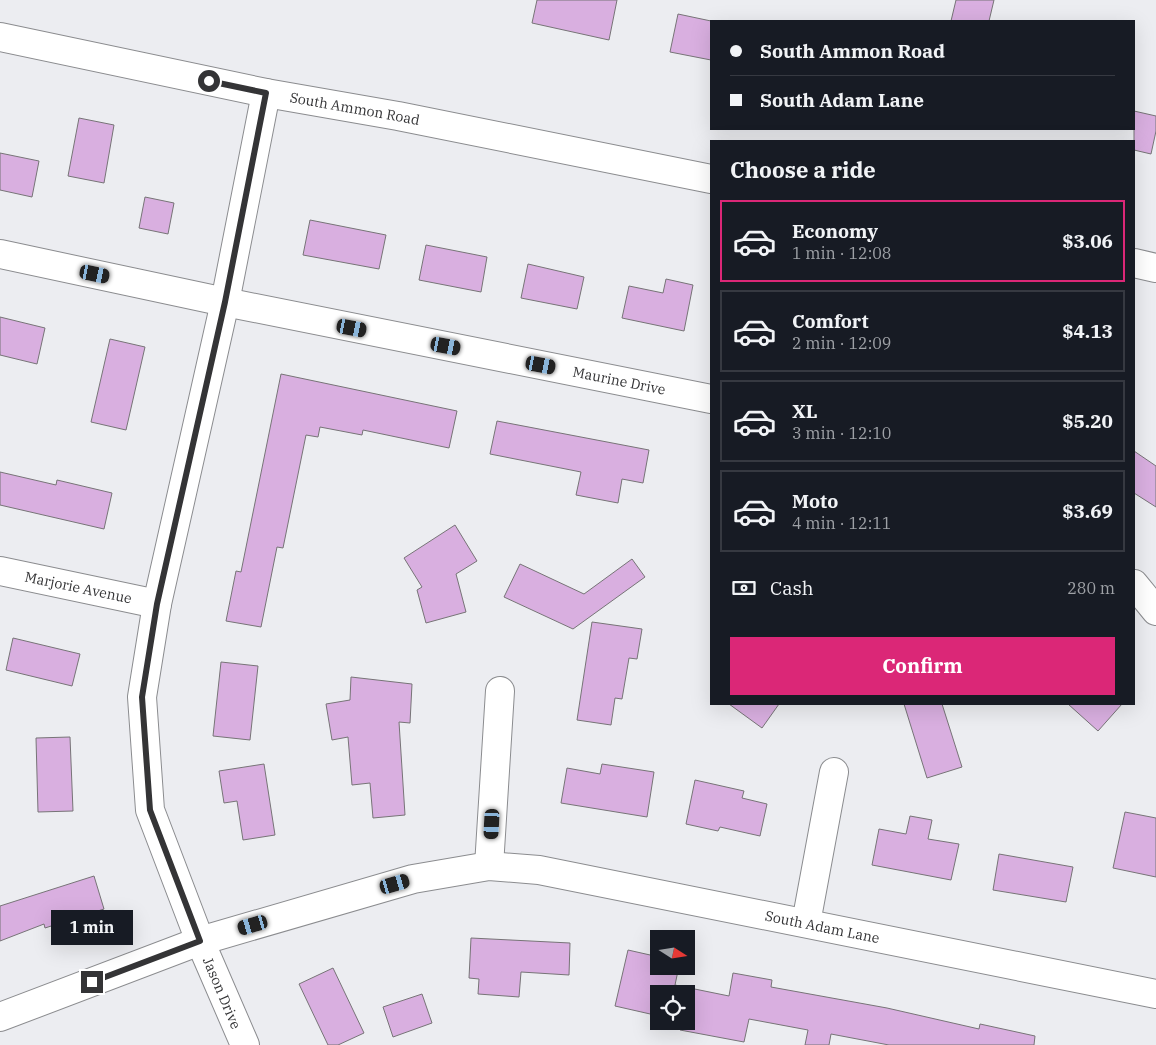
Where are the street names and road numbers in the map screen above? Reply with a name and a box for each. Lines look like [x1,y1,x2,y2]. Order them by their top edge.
street label: South Ammon Road [288,88,422,129]
street label: Maurine Drive [571,363,667,399]
street label: Marjorie Avenue [23,567,133,607]
street label: South Adam Lane [763,907,881,947]
street label: Jason Drive [199,954,245,1032]

